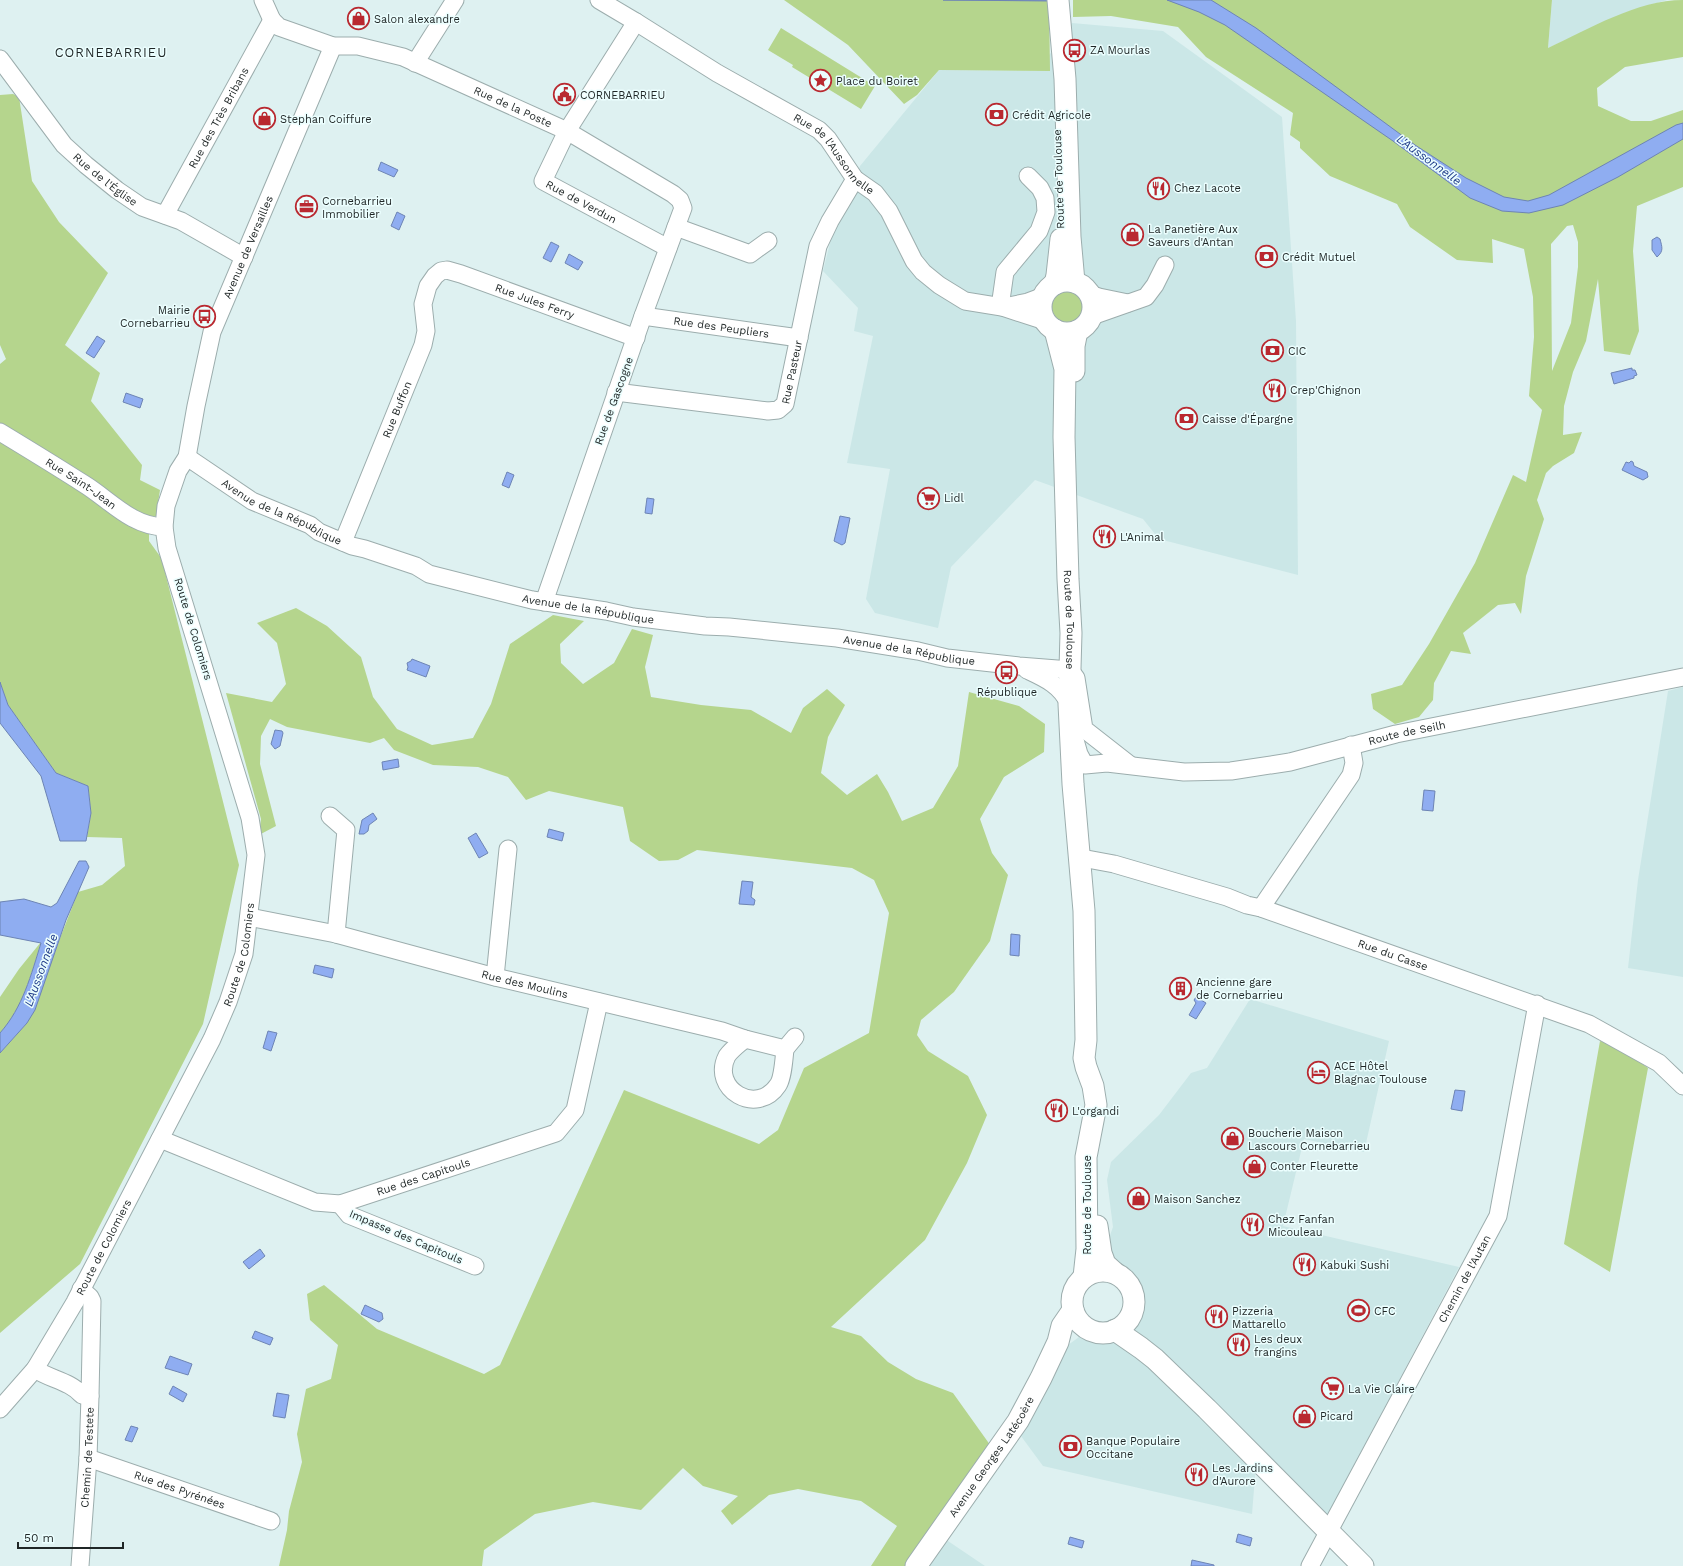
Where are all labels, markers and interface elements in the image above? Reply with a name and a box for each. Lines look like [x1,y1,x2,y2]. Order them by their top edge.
shop icon: Salon alexandre [346,6,372,32]
place label: Salon alexandre [374,13,460,26]
bus stop icon: ZA Mourlas [1062,37,1088,63]
place label: ZA Mourlas [1090,44,1150,57]
district label: CORNEBARRIEU [55,45,167,60]
street label: Rue des Très Bribans [185,65,251,170]
place icon: Place du Boiret [807,68,833,94]
place label: Place du Boiret [836,75,918,88]
public building icon: CORNEBARRIEU [552,82,578,108]
street label: Rue de la Poste [472,83,554,130]
place label: CORNEBARRIEU [580,89,665,102]
bank icon: Crédit Agricole [983,102,1009,128]
shop icon: Stephan Coiffure [252,106,278,132]
place label: Crédit Agricole [1012,109,1091,122]
street label: Rue de l'Aussonnelle [791,111,877,197]
place label: Stephan Coiffure [280,113,372,126]
street label: Route de Toulouse [1051,129,1067,229]
water label: L'Aussonnelle [1394,132,1464,188]
street label: Rue de l'Église [70,150,140,209]
restaurant icon: Chez Lacote [1146,175,1172,201]
street label: Rue de Verdun [544,177,619,226]
place label: Chez Lacote [1174,182,1241,195]
street label: Avenue de Versailles [220,193,276,300]
office icon: Cornebarrieu Immobilier [293,194,319,220]
place label: Cornebarrieu Immobilier [322,195,392,221]
shop icon: La Panetière Aux Saveurs d'Antan [1120,222,1146,248]
place label: La Panetière Aux Saveurs d'Antan [1148,223,1238,249]
bank icon: Crédit Mutuel [1254,244,1280,270]
place label: Crédit Mutuel [1282,251,1356,264]
street label: Rue Jules Ferry [493,281,576,321]
bus stop icon: Mairie Cornebarrieu [192,303,218,329]
place label: Mairie Cornebarrieu [120,304,190,330]
street label: Rue des Peupliers [673,314,770,340]
street label: Rue Pasteur [779,338,805,405]
bank icon: CIC [1259,338,1285,364]
place label: CIC [1288,345,1307,358]
street label: Rue de Gascogne [592,355,636,447]
restaurant icon: Crep'Chignon [1262,377,1288,403]
street label: Rue Buffon [379,379,414,440]
place label: Crep'Chignon [1290,384,1361,397]
bank icon: Caisse d'Épargne [1174,406,1200,432]
place label: Caisse d'Épargne [1202,412,1293,426]
street label: Rue Saint-Jean [43,455,119,512]
street label: Avenue de la République [219,476,344,547]
supermarket icon: Lidl [915,485,941,511]
place label: Lidl [944,492,964,505]
restaurant icon: L'Animal [1091,524,1117,550]
place label: L'Animal [1120,531,1164,544]
street label: Route de Toulouse [1061,570,1078,670]
street label: Route de Colomiers [171,576,215,682]
street label: Avenue de la République [521,591,655,626]
street label: Avenue de la République [842,633,976,668]
bus stop icon: République [994,659,1020,685]
place label: République [977,686,1037,699]
street label: Route de Seilh [1367,718,1447,748]
street label: Route de Colomiers [220,902,257,1008]
water label: L'Aussonnelle [21,932,61,1008]
street label: Rue du Casse [1356,936,1430,973]
street label: Rue des Moulins [480,967,570,1001]
building icon: Ancienne gare de Cornebarrieu [1168,975,1194,1001]
place label: Ancienne gare de Cornebarrieu [1196,976,1283,1002]
hotel icon: ACE Hôtel Blagnac Toulouse [1305,1059,1331,1085]
place label: ACE Hôtel Blagnac Toulouse [1334,1060,1427,1086]
restaurant icon: L'organdi [1044,1098,1070,1124]
place label: L'organdi [1072,1105,1119,1118]
shop icon: Boucherie Maison Lascours Cornebarrieu [1219,1126,1245,1152]
place label: Boucherie Maison Lascours Cornebarrieu [1248,1127,1370,1153]
shop icon: Conter Fleurette [1241,1153,1267,1179]
street label: Rue des Capitouls [375,1155,472,1198]
street label: Route de Toulouse [1081,1155,1094,1255]
place label: Conter Fleurette [1270,1160,1358,1173]
shop icon: Maison Sanchez [1126,1186,1152,1212]
place label: Maison Sanchez [1154,1193,1241,1206]
street label: Route de Colomiers [73,1197,134,1297]
street label: Impasse des Capitouls [347,1207,465,1267]
restaurant icon: Chez Fanfan Micouleau [1239,1212,1265,1238]
place label: Chez Fanfan Micouleau [1268,1213,1334,1239]
street label: Chemin de l'Autan [1435,1233,1493,1325]
restaurant icon: Kabuki Sushi [1292,1252,1318,1278]
place label: Kabuki Sushi [1320,1259,1389,1272]
sports icon: CFC [1346,1298,1372,1324]
restaurant icon: Pizzeria Mattarello [1203,1304,1229,1330]
place label: Pizzeria Mattarello [1232,1305,1286,1331]
place label: CFC [1374,1305,1396,1318]
restaurant icon: Les deux frangins [1225,1332,1251,1358]
place label: Les deux frangins [1254,1333,1302,1359]
supermarket icon: La Vie Claire [1319,1376,1345,1402]
place label: La Vie Claire [1348,1383,1415,1396]
street label: Avenue Georges Latécoère [946,1394,1037,1519]
shop icon: Picard [1291,1403,1317,1429]
street label: Chemin de Testete [78,1407,96,1508]
place label: Picard [1320,1410,1353,1423]
bank icon: Banque Populaire Occitane [1058,1434,1084,1460]
place label: Banque Populaire Occitane [1086,1435,1180,1461]
restaurant icon: Les Jardins d'Aurore [1183,1461,1209,1487]
place label: Les Jardins d'Aurore [1212,1462,1273,1488]
street label: Rue des Pyrénées [133,1468,227,1511]
scale bar [18,1524,123,1550]
text: 50 m [24,1531,54,1545]

